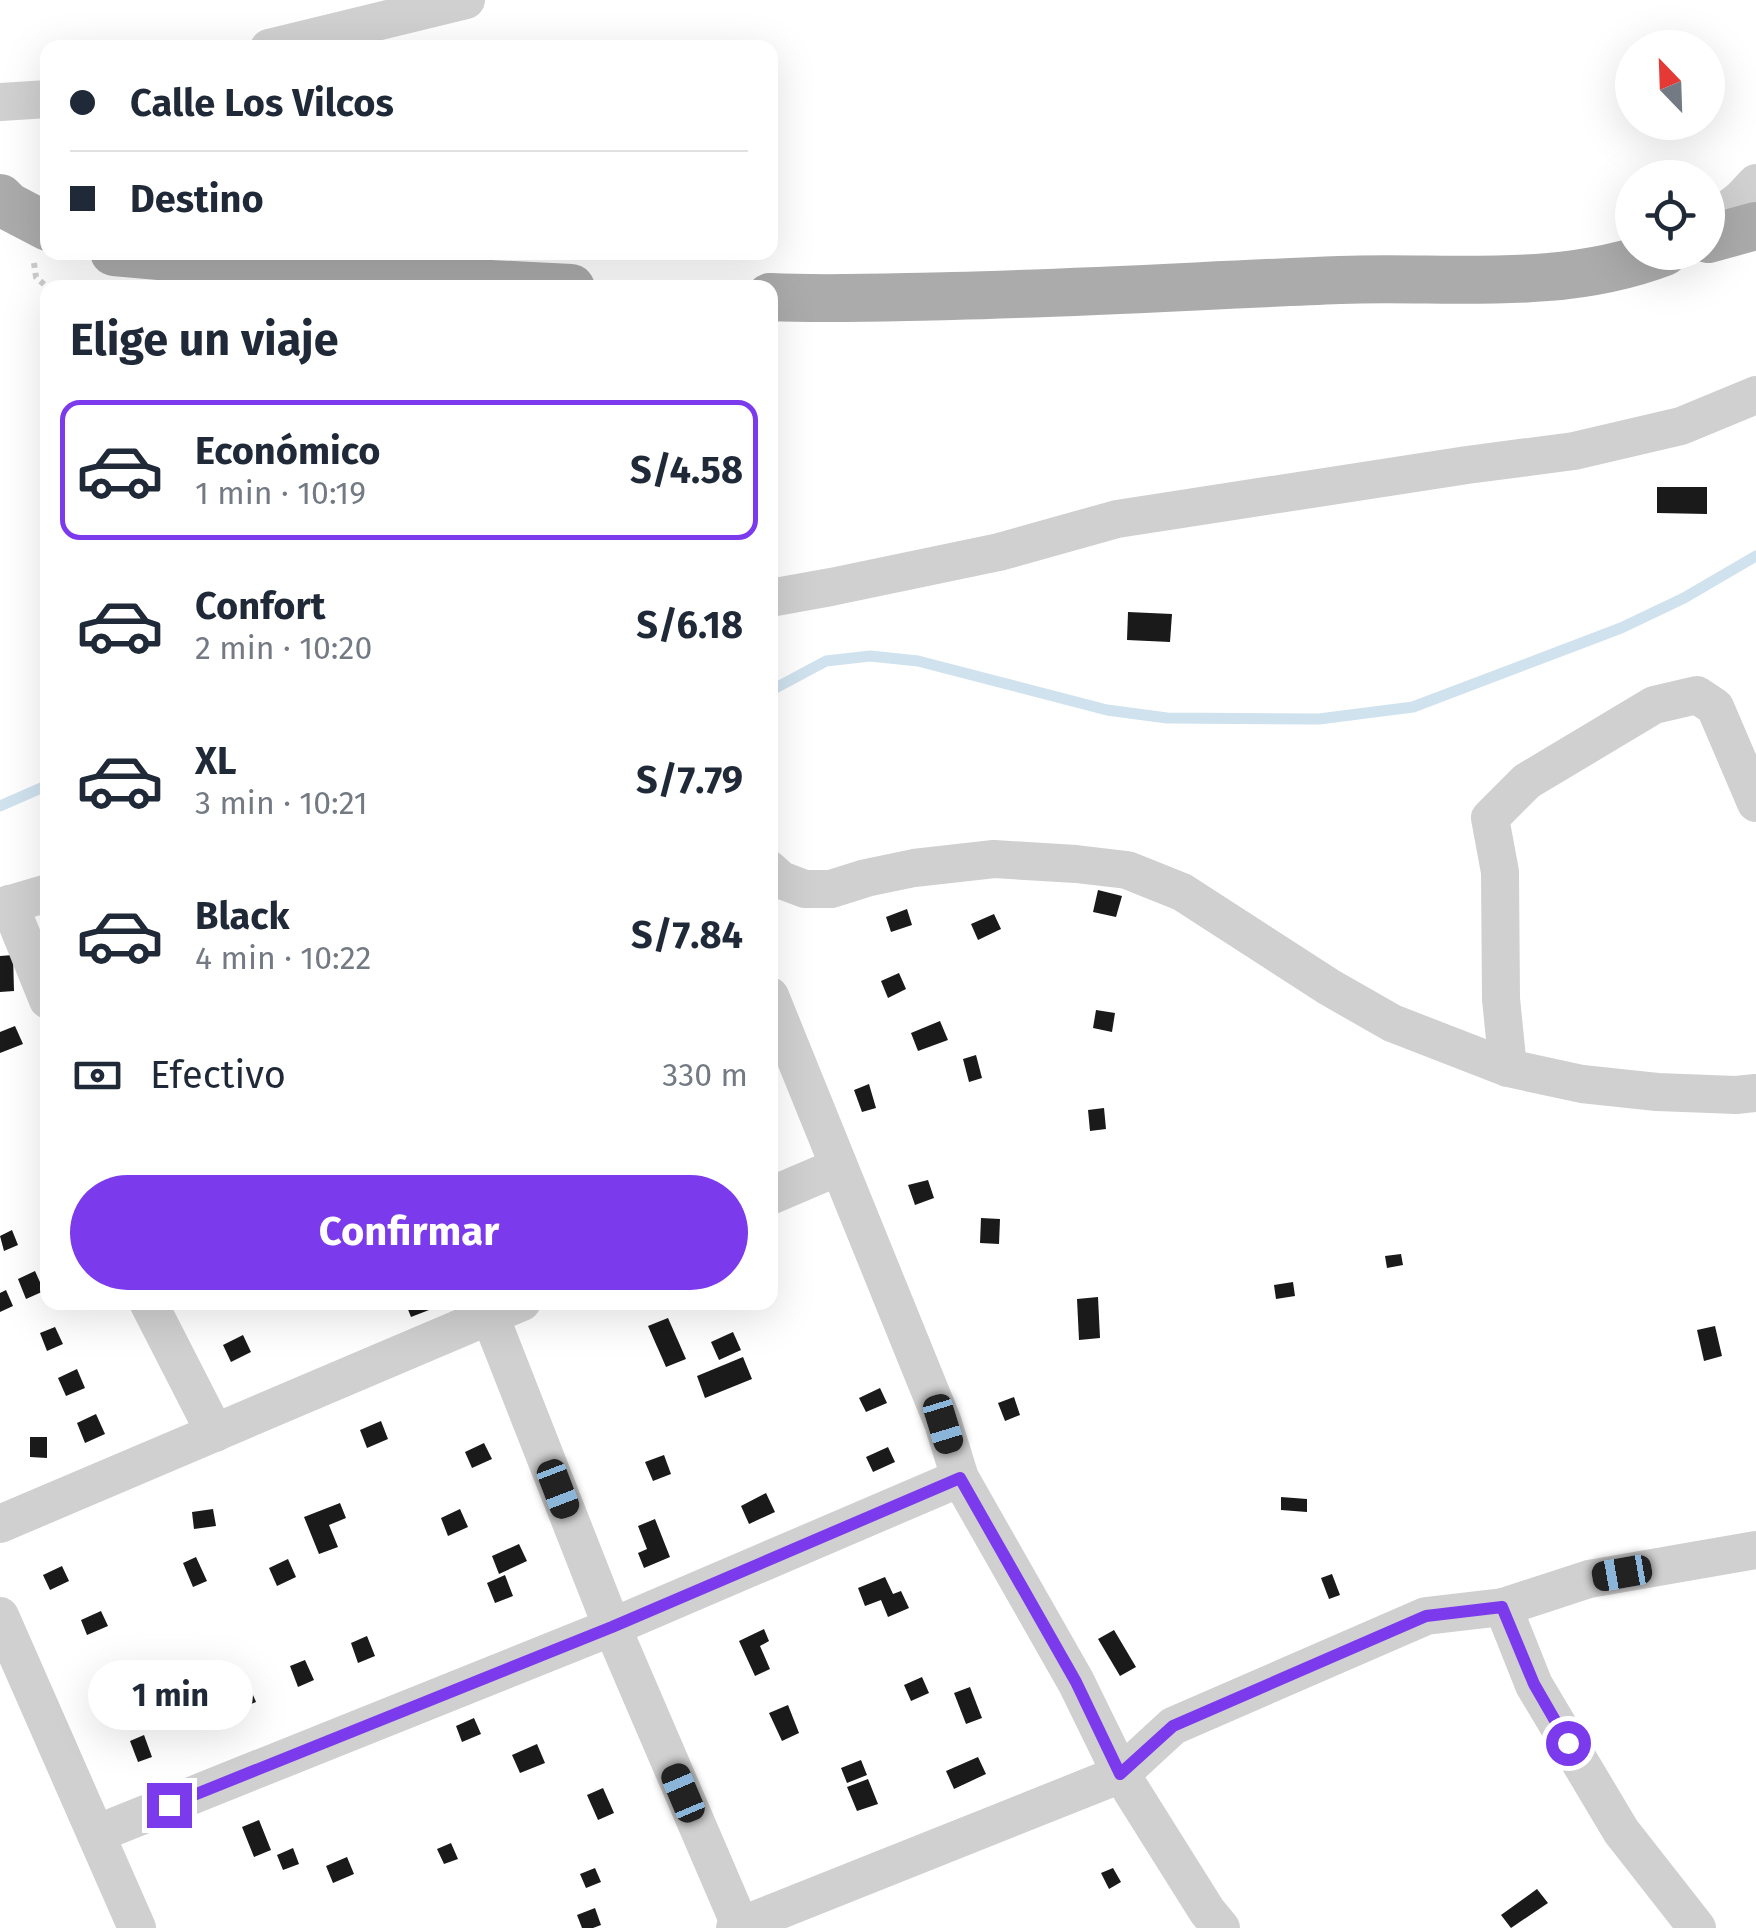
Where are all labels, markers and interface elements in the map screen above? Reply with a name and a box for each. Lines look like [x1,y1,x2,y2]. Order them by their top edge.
north arrow [1615,30,1725,140]
map controls [1615,30,1725,270]
text: Calle Los Vilcos [130,80,394,126]
button: locate [1615,160,1725,270]
text: Destino [130,176,264,222]
text: Elige un viaje [70,313,338,367]
icon: car [75,425,165,515]
text: Económico [195,428,380,474]
text: S/4.58 [630,447,743,493]
text: 1 min · 10:19 [195,474,366,512]
icon: car [75,580,165,670]
text: Confort [195,583,325,629]
text: S/6.18 [636,602,743,648]
text: 2 min · 10:20 [195,629,372,667]
icon: car [75,735,165,825]
text: XL [195,738,237,784]
text: S/7.79 [636,757,743,803]
text: 3 min · 10:21 [195,784,368,822]
icon: car [75,890,165,980]
text: Black [195,893,290,939]
text: S/7.84 [631,912,743,958]
text: 4 min · 10:22 [195,939,371,977]
icon: cash [70,1048,125,1103]
text: Efectivo [150,1052,286,1098]
text: 330 m [662,1056,748,1094]
button: Confirmar [70,1175,748,1290]
car [920,1391,966,1457]
car [533,1456,583,1522]
car [1590,1553,1654,1593]
callout: 1 min [86,1660,252,1730]
text: 1 min [132,1676,209,1714]
route start [1546,1721,1591,1766]
car [657,1760,709,1826]
route end [147,1783,192,1828]

